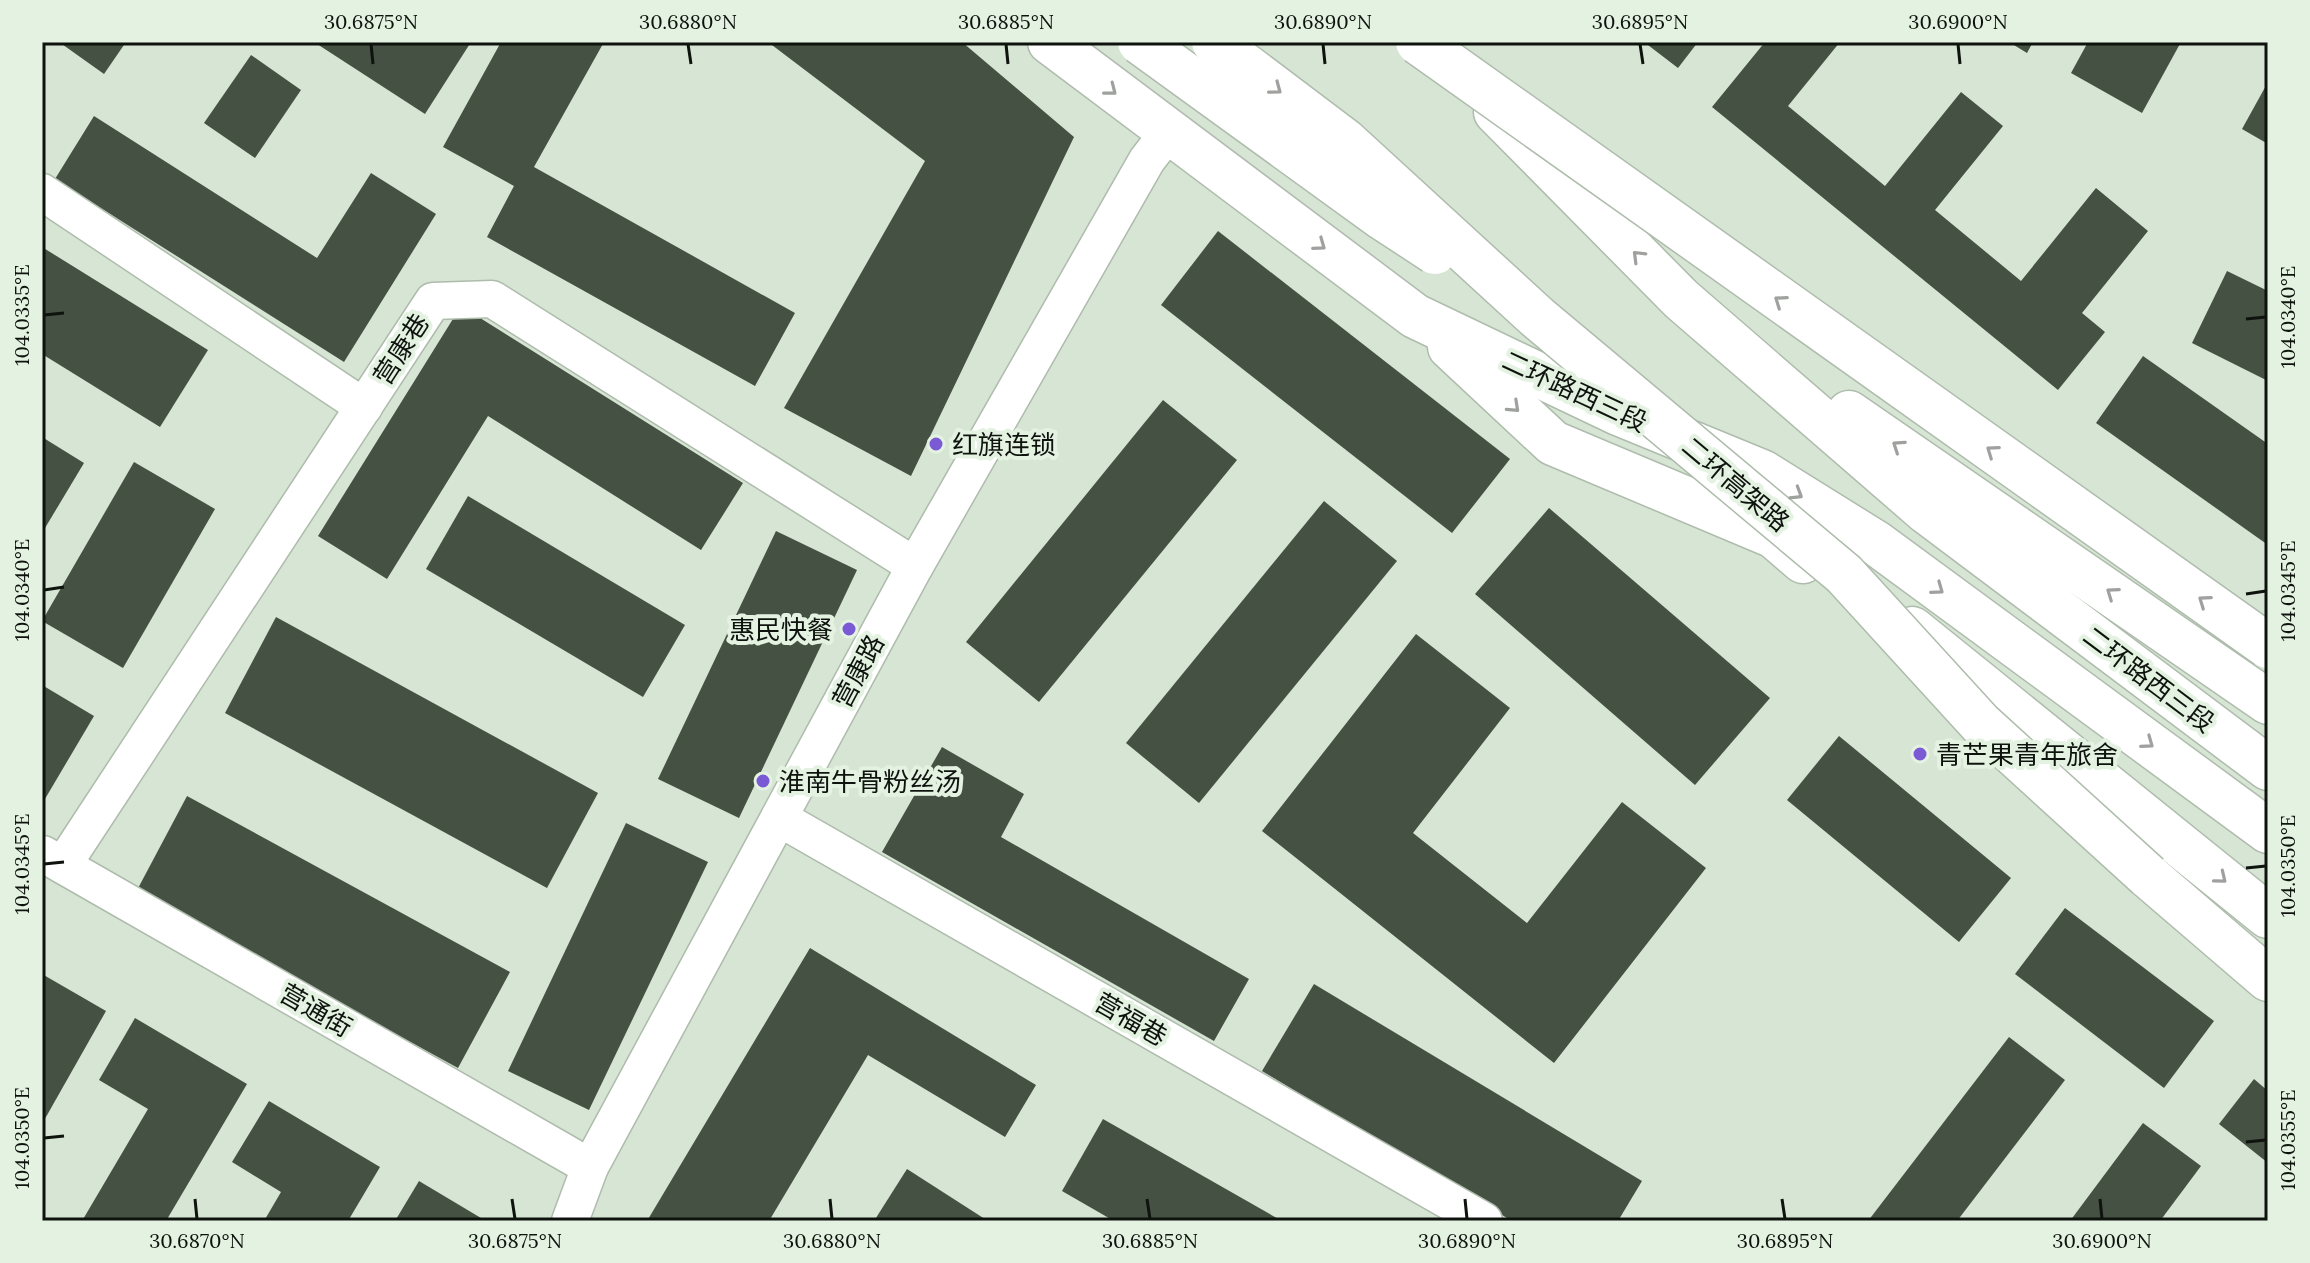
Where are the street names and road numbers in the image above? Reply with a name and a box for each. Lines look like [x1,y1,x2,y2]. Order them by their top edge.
street label: 营康巷 [366,307,436,391]
street label: 二环路西三段 [1497,343,1653,439]
street label: 二环高架路 [1676,430,1796,538]
street label: 二环路西三段 [2077,619,2221,739]
street label: 营康路 [825,629,891,713]
street label: 营通街 [274,976,358,1044]
street label: 营福巷 [1089,985,1173,1053]

